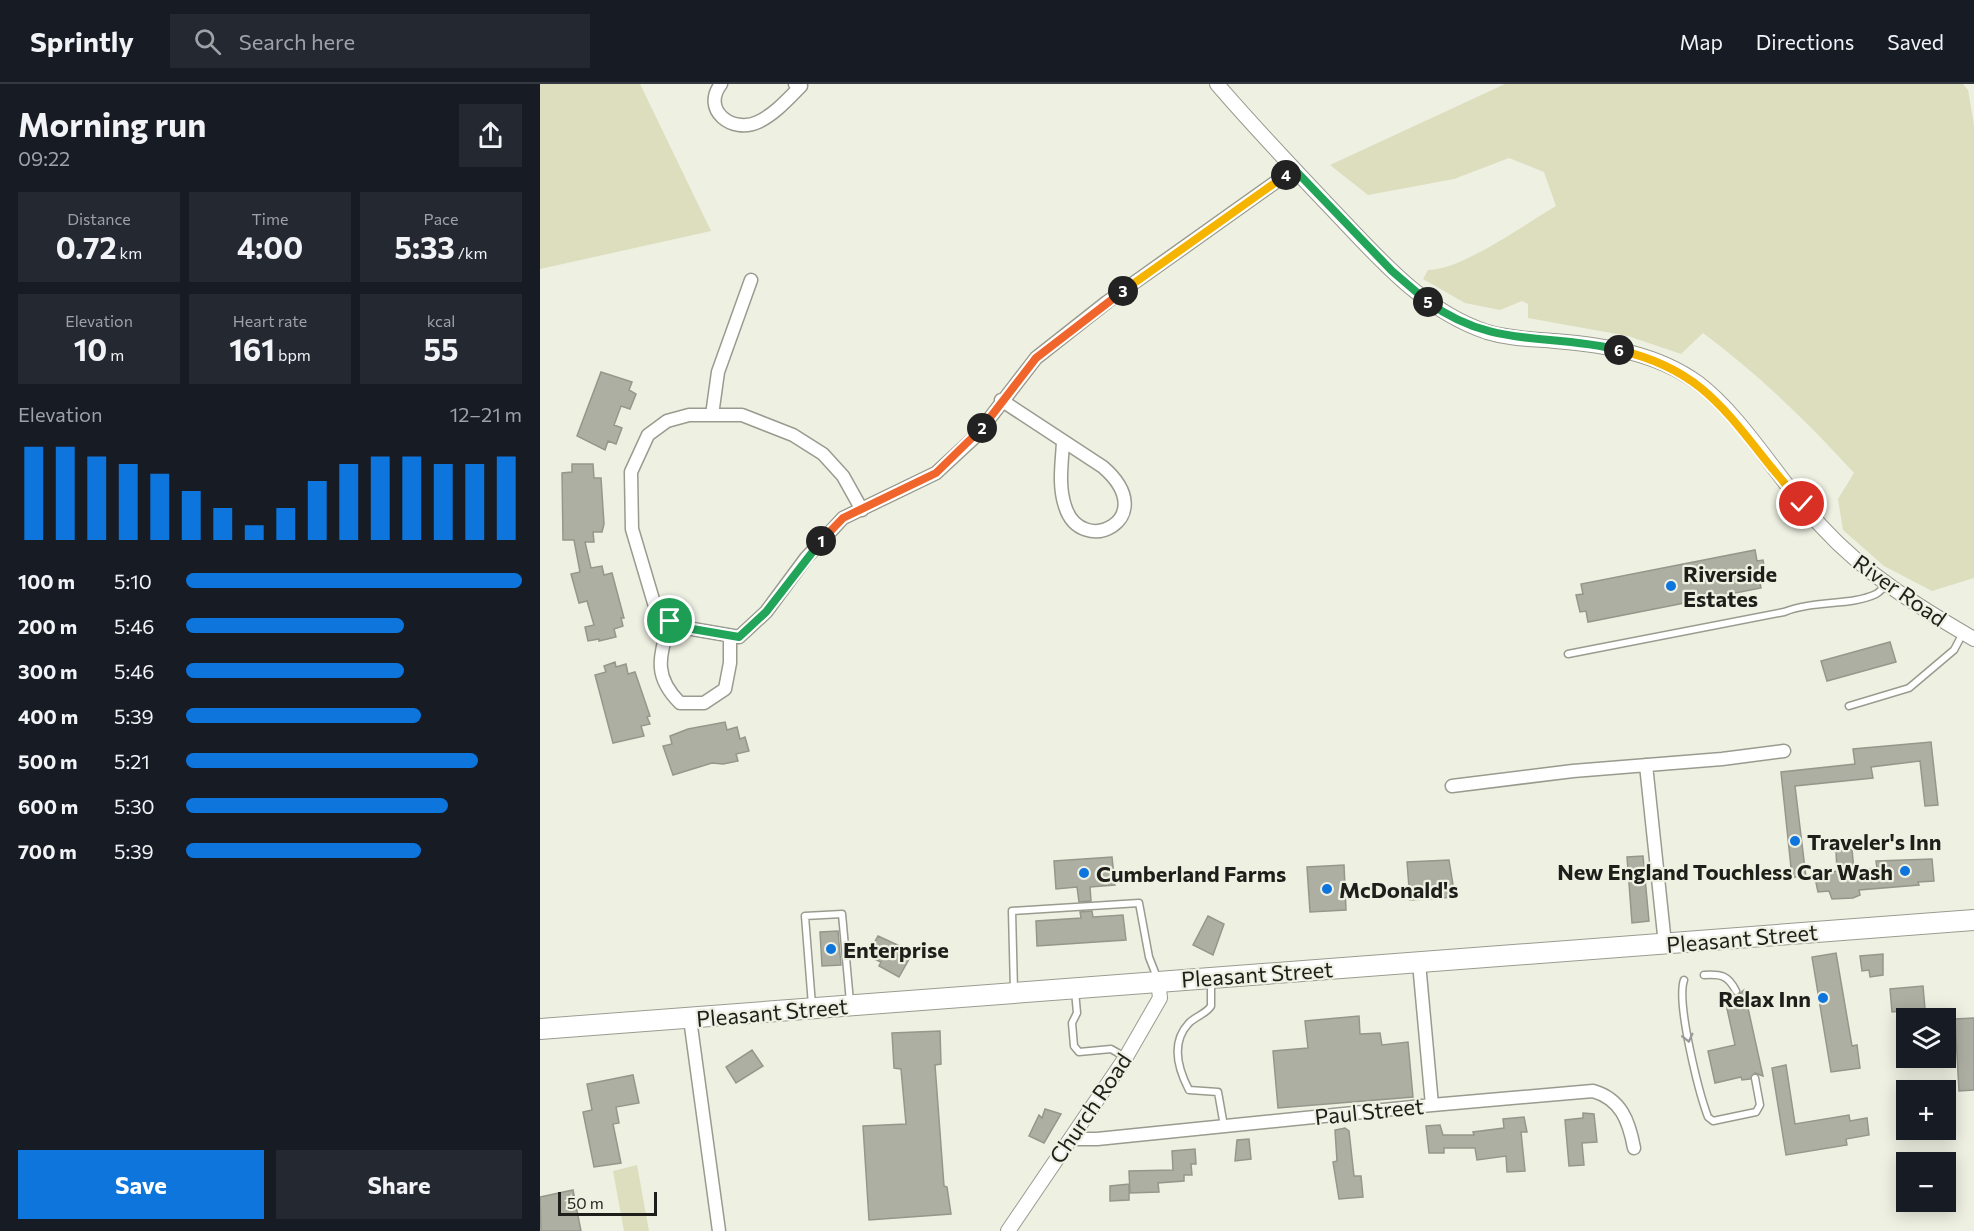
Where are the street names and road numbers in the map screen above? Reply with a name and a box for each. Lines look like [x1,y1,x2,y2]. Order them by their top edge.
street label: River Road [1848,548,1952,632]
street label: Pleasant Street [1665,918,1819,958]
street label: Pleasant Street [1180,955,1334,993]
street label: Pleasant Street [695,992,849,1032]
street label: Church Road [1043,1048,1137,1168]
street label: Paul Street [1313,1092,1425,1130]

